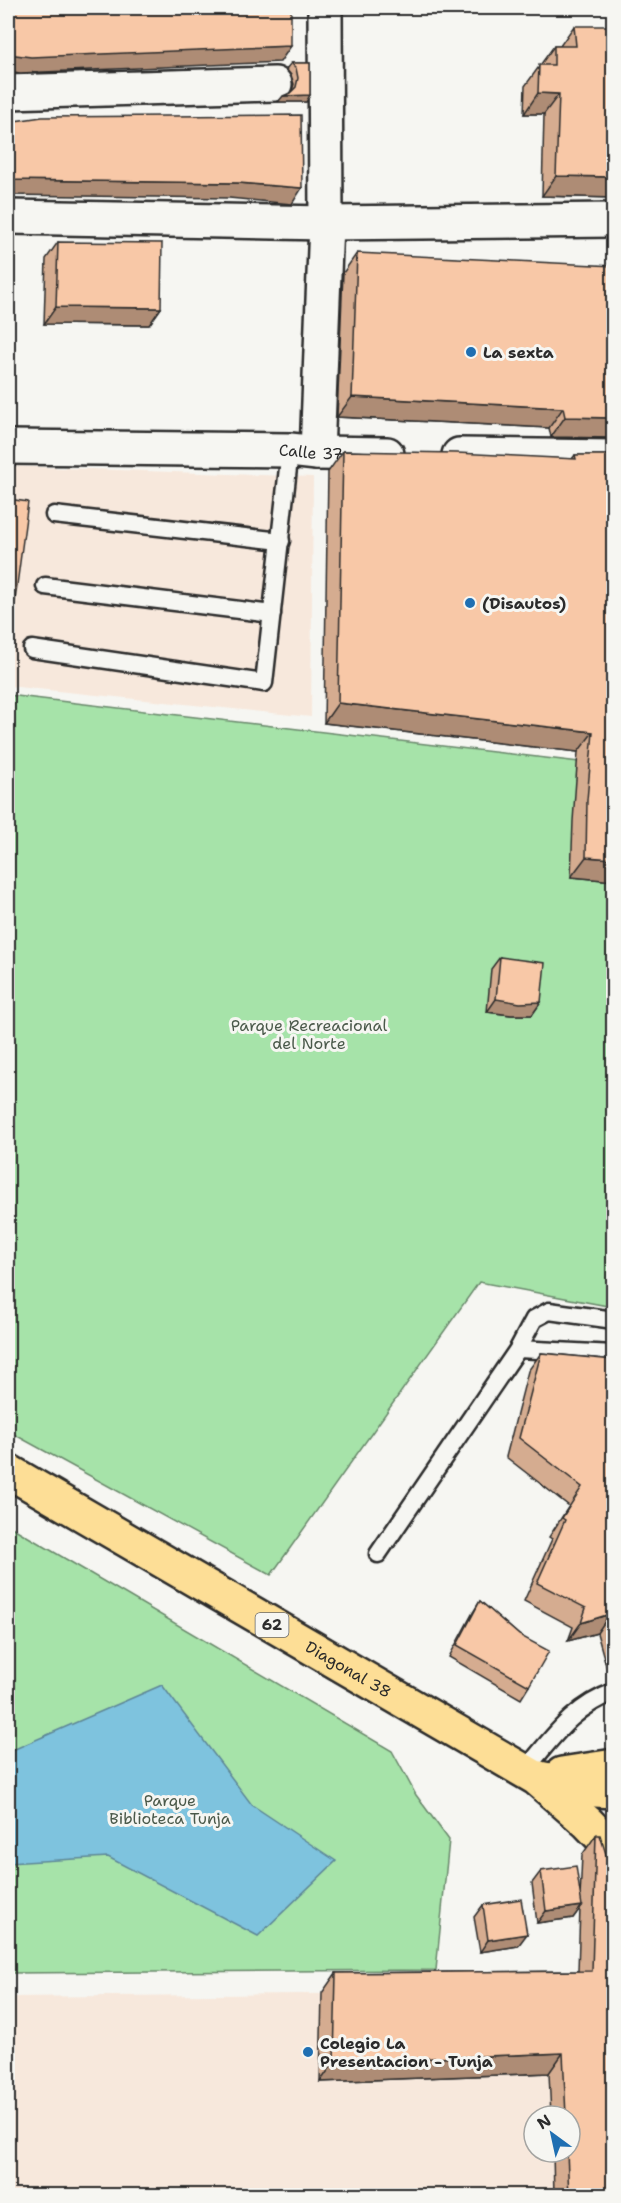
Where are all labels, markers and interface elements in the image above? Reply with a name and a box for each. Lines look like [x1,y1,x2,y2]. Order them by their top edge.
place label: La sexta [483,342,554,363]
marker: La sexta [464,345,478,359]
street label: Calle 37 [279,439,343,464]
place label: (Disautos) [482,593,566,614]
marker: (Disautos) [463,596,477,610]
park label: Parque Recreacional del Norte [231,1015,387,1054]
road number: 62 [256,1613,288,1637]
street label: Diagonal 38 [302,1636,395,1702]
park label: Parque Biblioteca Tunja [109,1790,231,1829]
place label: Colegio La Presentacion - Tunja [320,2033,493,2072]
marker: Colegio La Presentacion - Tunja [301,2045,315,2059]
north arrow [522,2104,582,2164]
text: N [533,2110,555,2134]

